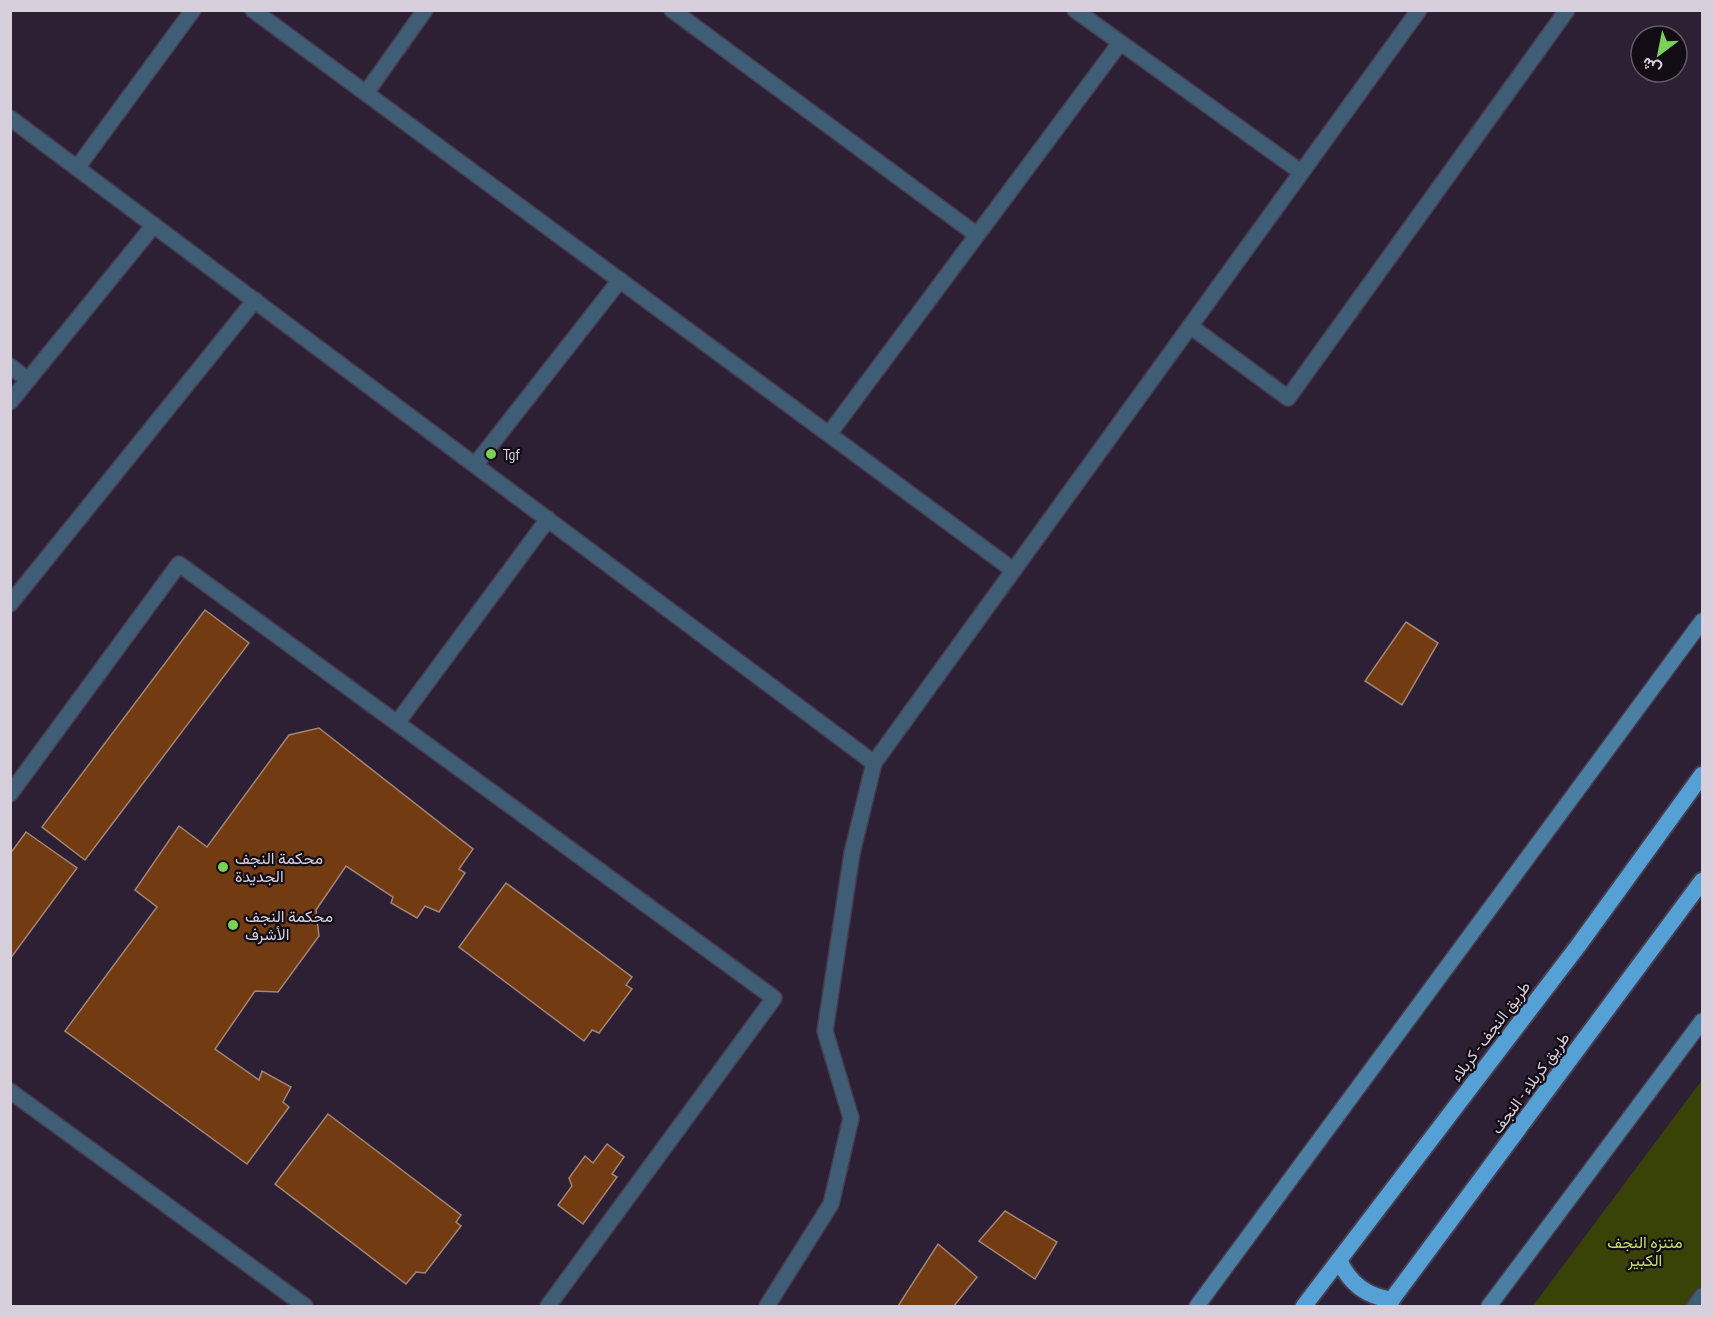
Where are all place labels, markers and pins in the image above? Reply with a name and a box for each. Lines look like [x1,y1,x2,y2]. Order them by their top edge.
place label: Tgf [503,444,520,464]
marker: Tgf [484,447,498,461]
place label: محكمة النجف الجديدة [235,848,323,886]
marker: محكمة النجف الجديدة [216,860,230,874]
place label: محكمة النجف الأشرف [245,906,333,945]
marker: محكمة النجف الأشرف [226,918,240,932]

